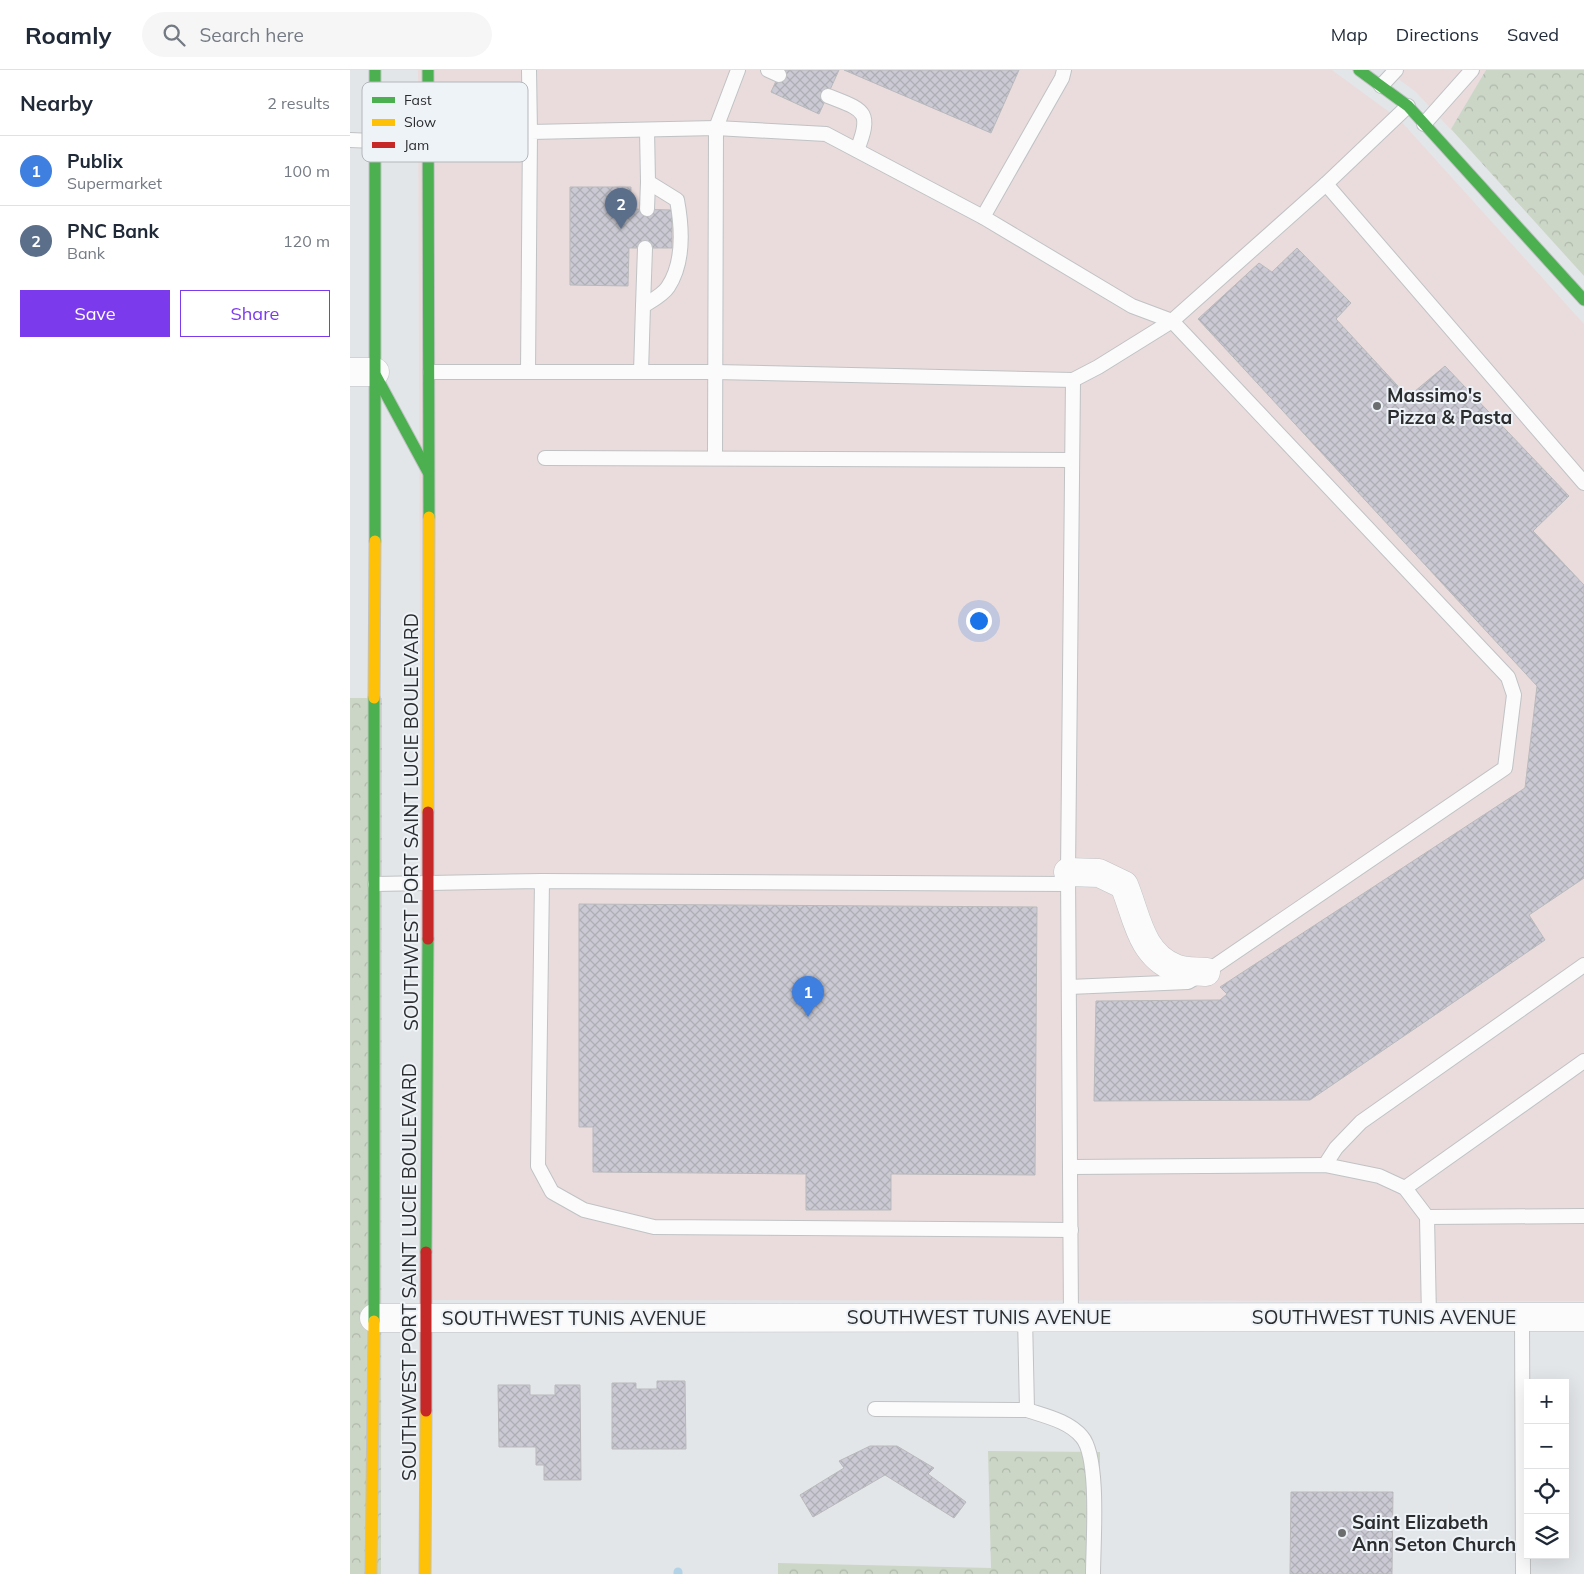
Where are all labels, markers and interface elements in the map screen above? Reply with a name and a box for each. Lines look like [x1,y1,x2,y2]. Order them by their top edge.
search box [142,12,492,57]
text: Roamly [25,20,112,50]
icon: search [160,21,188,49]
text: Search here [200,23,304,47]
text: Map [1331,23,1368,46]
text: Directions [1396,23,1479,46]
text: Saved [1507,23,1559,46]
legend [362,82,528,162]
text: Nearby [20,90,93,116]
text: Fast [404,91,432,109]
text: 2 results [267,93,330,113]
text: Slow [404,113,436,131]
text: Jam [404,136,429,154]
text: Publix [67,149,123,173]
text: 1 [31,161,41,181]
text: 100 m [283,161,330,181]
text: Supermarket [67,173,162,193]
pin: 2 [605,188,637,229]
text: PNC Bank [67,219,159,243]
text: 2 [31,231,41,251]
text: 120 m [283,231,330,251]
text: Bank [67,243,105,263]
button: Save [20,290,170,337]
button: Share [180,290,330,337]
place label: Massimo's Pizza & Pasta [1387,383,1512,429]
marker: Massimo's Pizza & Pasta [1371,400,1383,412]
your location [966,608,992,634]
street label: SOUTHWEST PORT SAINT LUCIE BOULEVARD [399,613,423,1031]
pin: 1 [792,976,824,1017]
street label: SOUTHWEST PORT SAINT LUCIE BOULEVARD [397,1063,421,1481]
street label: SOUTHWEST TUNIS AVENUE [847,1305,1111,1329]
street label: SOUTHWEST TUNIS AVENUE [1252,1305,1516,1329]
street label: SOUTHWEST TUNIS AVENUE [442,1306,706,1330]
map controls [1524,1379,1569,1559]
button: + [1524,1379,1569,1424]
button: − [1524,1424,1569,1469]
button: locate [1524,1469,1569,1514]
place label: Saint Elizabeth Ann Seton Church [1352,1510,1516,1556]
button: layers [1524,1514,1569,1559]
marker: Saint Elizabeth Ann Seton Church [1336,1527,1348,1539]

